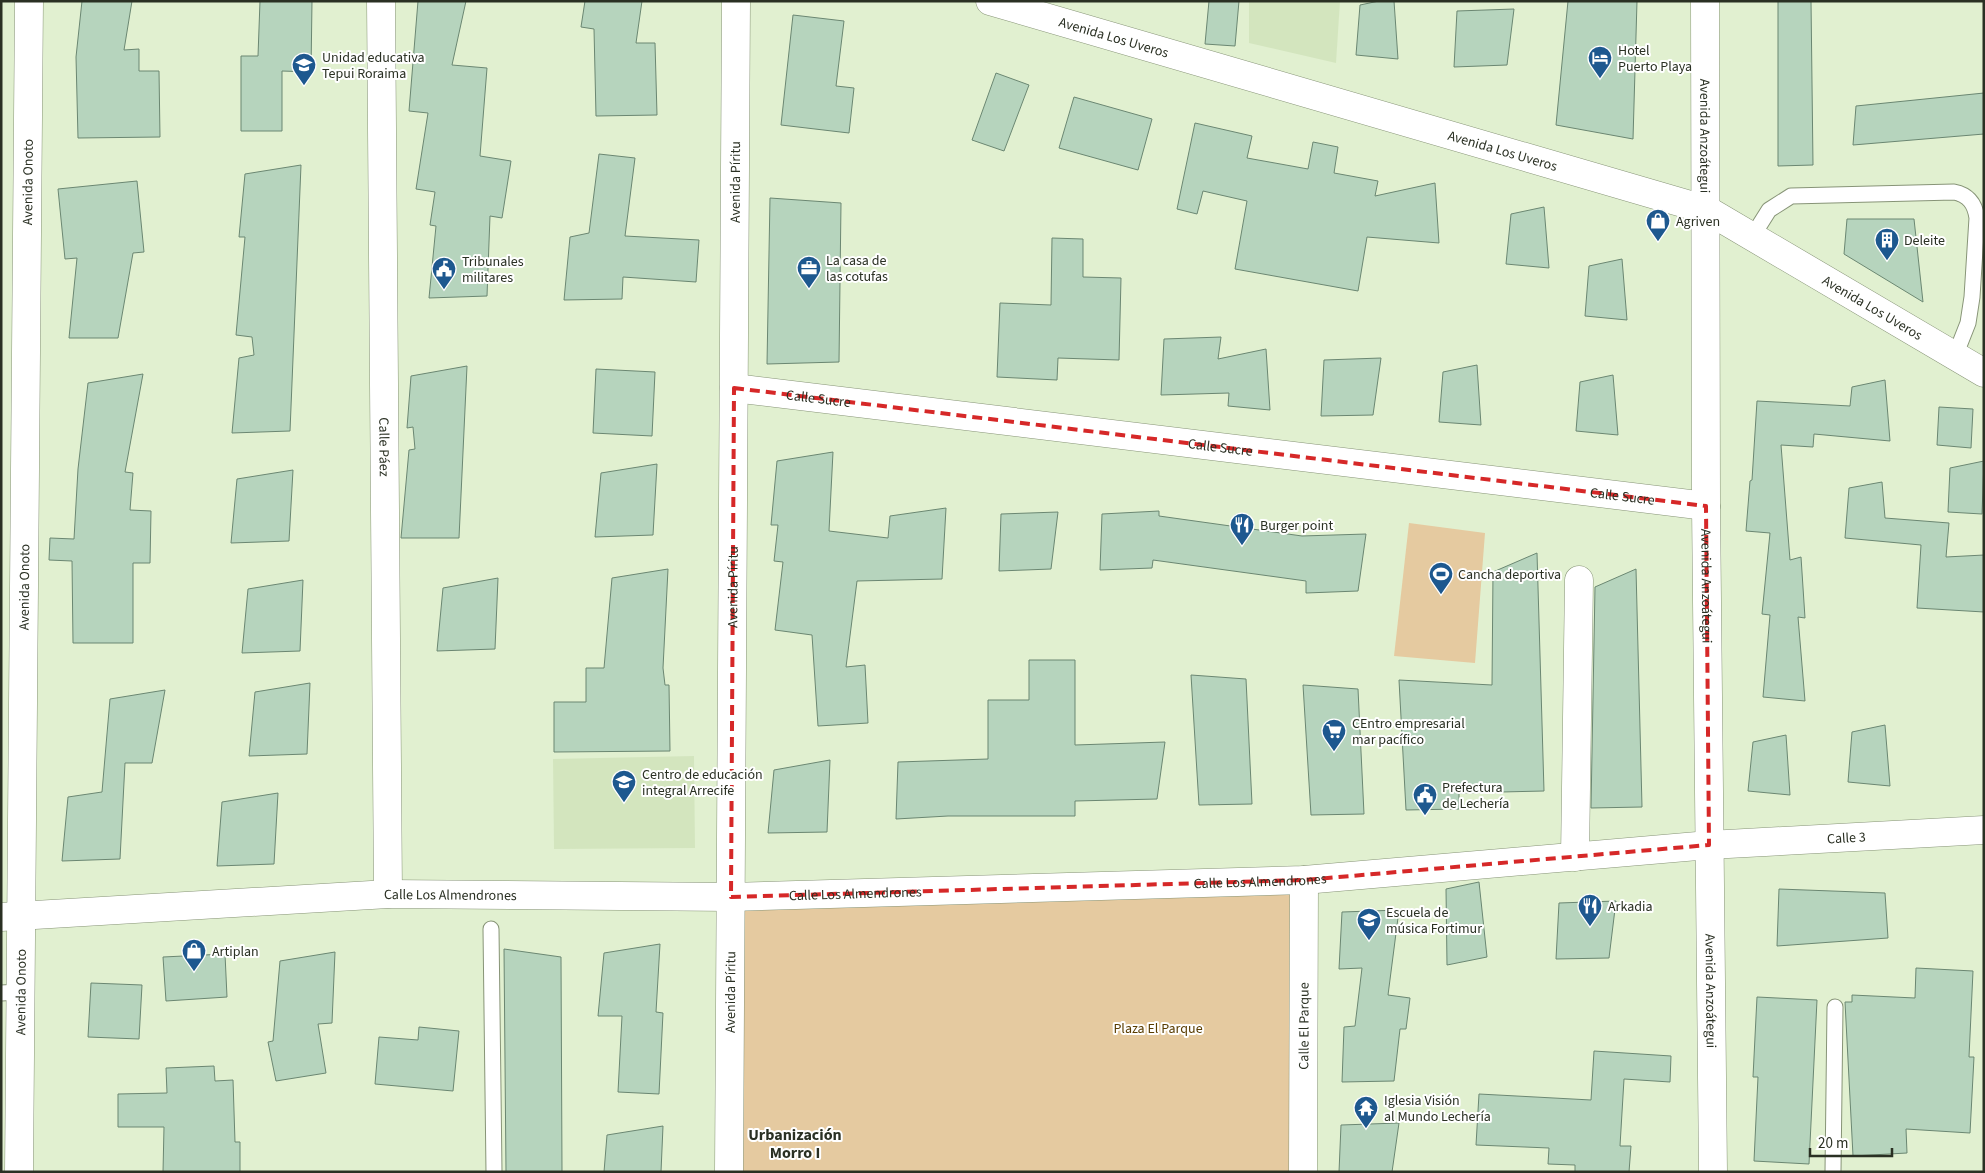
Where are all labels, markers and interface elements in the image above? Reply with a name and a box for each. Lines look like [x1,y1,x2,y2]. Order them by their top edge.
street label: Avenida Los Uveros [1056,13,1171,64]
place label: Hotel Puerto Playa [1618,41,1692,77]
hotel icon: Hotel Puerto Playa [1587,45,1613,79]
place label: Unidad educativa Tepui Roraima [322,48,424,84]
school or university icon: Unidad educativa Tepui Roraima [291,52,317,86]
street label: Avenida Anzoátegui [1694,79,1714,193]
street label: Avenida Los Uveros [1445,126,1560,177]
street label: Avenida Onoto [18,139,39,225]
street label: Avenida Píritu [726,141,746,223]
shop icon: Agriven [1645,208,1671,242]
place label: Agriven [1676,212,1720,232]
building icon: Deleite [1874,227,1900,261]
place label: Deleite [1904,231,1945,251]
place label: La casa de las cotufas [826,251,888,287]
place label: Tribunales militares [462,252,524,288]
office icon: La casa de las cotufas [796,255,822,289]
public building icon: Tribunales militares [431,256,457,290]
street label: Avenida Los Uveros [1818,271,1926,346]
street label: Calle Sucre [785,385,852,413]
street label: Calle Páez [373,417,394,477]
street label: Calle Sucre [1187,434,1254,462]
street label: Calle Sucre [1589,483,1656,511]
restaurant icon: Burger point [1229,512,1255,546]
place label: Burger point [1260,516,1333,536]
street label: Avenida Anzoátegui [1695,529,1716,643]
street label: Avenida Onoto [15,544,35,630]
street label: Avenida Píritu [723,546,744,628]
sports icon: Cancha deportiva [1428,561,1454,595]
place label: Cancha deportiva [1458,565,1561,585]
place label: CEntro empresarial mar pacífico [1352,714,1465,750]
supermarket icon: CEntro empresarial mar pacífico [1321,718,1347,752]
place label: Centro de educación integral Arrecife [642,765,763,801]
school or university icon: Centro de educación integral Arrecife [611,769,637,803]
place label: Prefectura de Lechería [1442,778,1509,814]
public building icon: Prefectura de Lechería [1412,782,1438,816]
street label: Calle 3 [1826,827,1866,850]
street label: Calle Los Almendrones [1193,869,1327,894]
street label: Calle Los Almendrones [789,882,922,906]
street label: Calle Los Almendrones [383,885,517,906]
restaurant icon: Arkadia [1577,893,1603,927]
place label: Arkadia [1608,897,1653,917]
place label: Escuela de música Fortimur [1386,903,1482,939]
school or university icon: Escuela de música Fortimur [1356,907,1382,941]
street label: Avenida Anzoátegui [1699,934,1721,1048]
shop icon: Artiplan [181,938,207,972]
place label: Artiplan [212,942,259,962]
street label: Avenida Onoto [11,949,32,1035]
street label: Avenida Píritu [721,951,741,1033]
street label: Calle El Parque [1294,982,1315,1070]
park label: Plaza El Parque [1113,1019,1203,1039]
place label: Iglesia Visión al Mundo Lechería [1384,1091,1491,1127]
temple icon: Iglesia Visión al Mundo Lechería [1353,1095,1379,1129]
district label: Urbanización Morro I [748,1124,842,1164]
scale bar [1810,1126,1892,1158]
text: 20 m [1818,1133,1848,1154]

